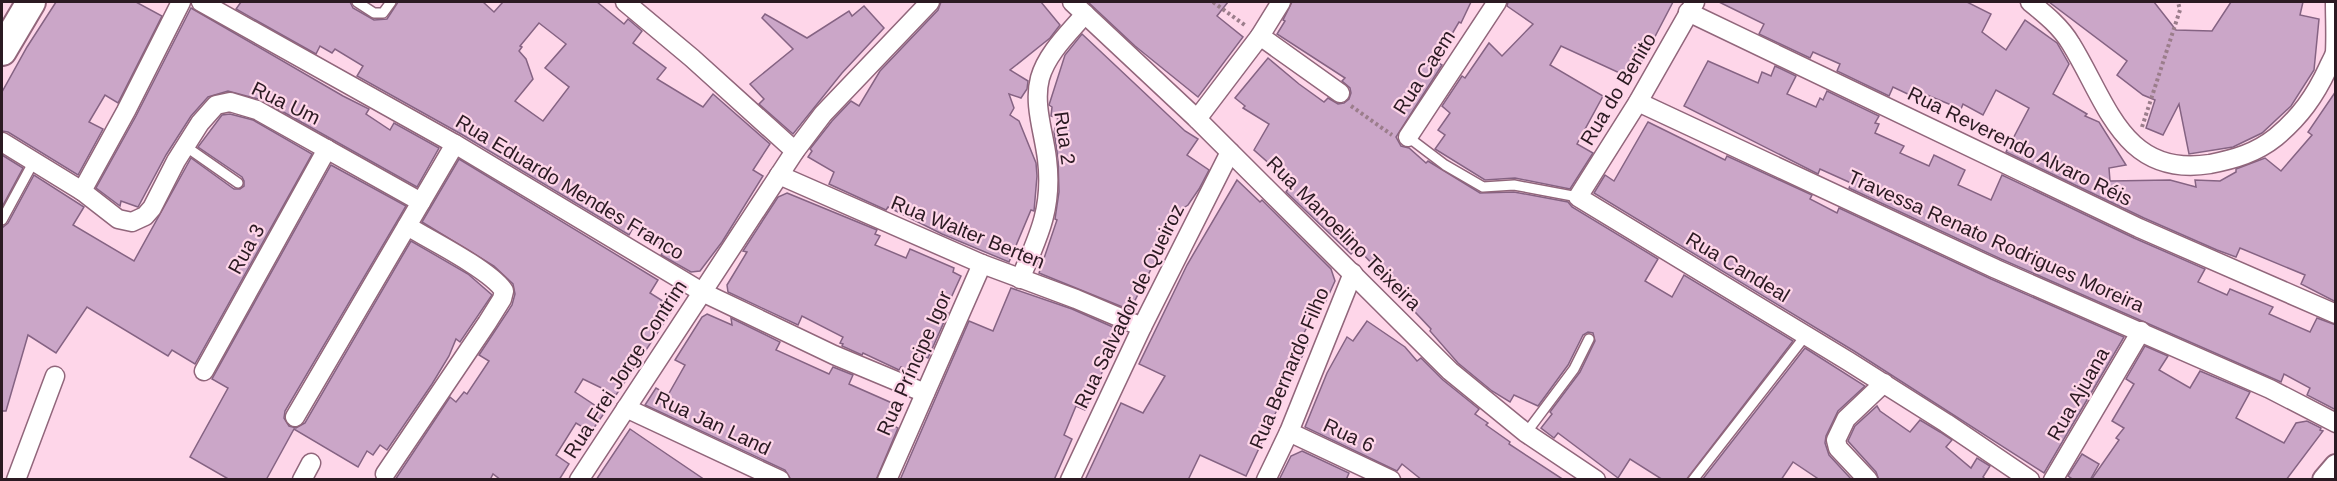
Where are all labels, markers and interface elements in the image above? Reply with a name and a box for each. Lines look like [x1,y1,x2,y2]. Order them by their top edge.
street label: Rua Caem [1389,26,1459,118]
street label: Rua do Benito [1576,29,1660,149]
street label: Rua Um [248,77,324,129]
street label: Rua Reverendo Alvaro Réis [1904,82,2136,210]
street label: Rua Eduardo Mendes Franco [452,110,688,264]
street label: Rua 2 [1050,110,1080,166]
street label: Rua Manoelino Teixeira [1262,151,1426,315]
street label: Travessa Renato Rodrigues Moreira [1845,166,2148,317]
street label: Rua Walter Berten [888,191,1048,273]
street label: Rua Salvador de Queiroz [1070,200,1188,412]
street label: Rua 3 [223,220,269,278]
street label: Rua Candeal [1682,228,1794,306]
street label: Rua Frei Jorge Contrim [559,276,691,462]
street label: Rua Bernardo Filho [1245,284,1333,452]
street label: Rua Príncipe Igor [872,287,956,439]
street label: Rua Ajuana [2043,343,2114,444]
street label: Rua Jan Land [652,387,774,459]
street label: Rua 6 [1320,414,1378,456]

